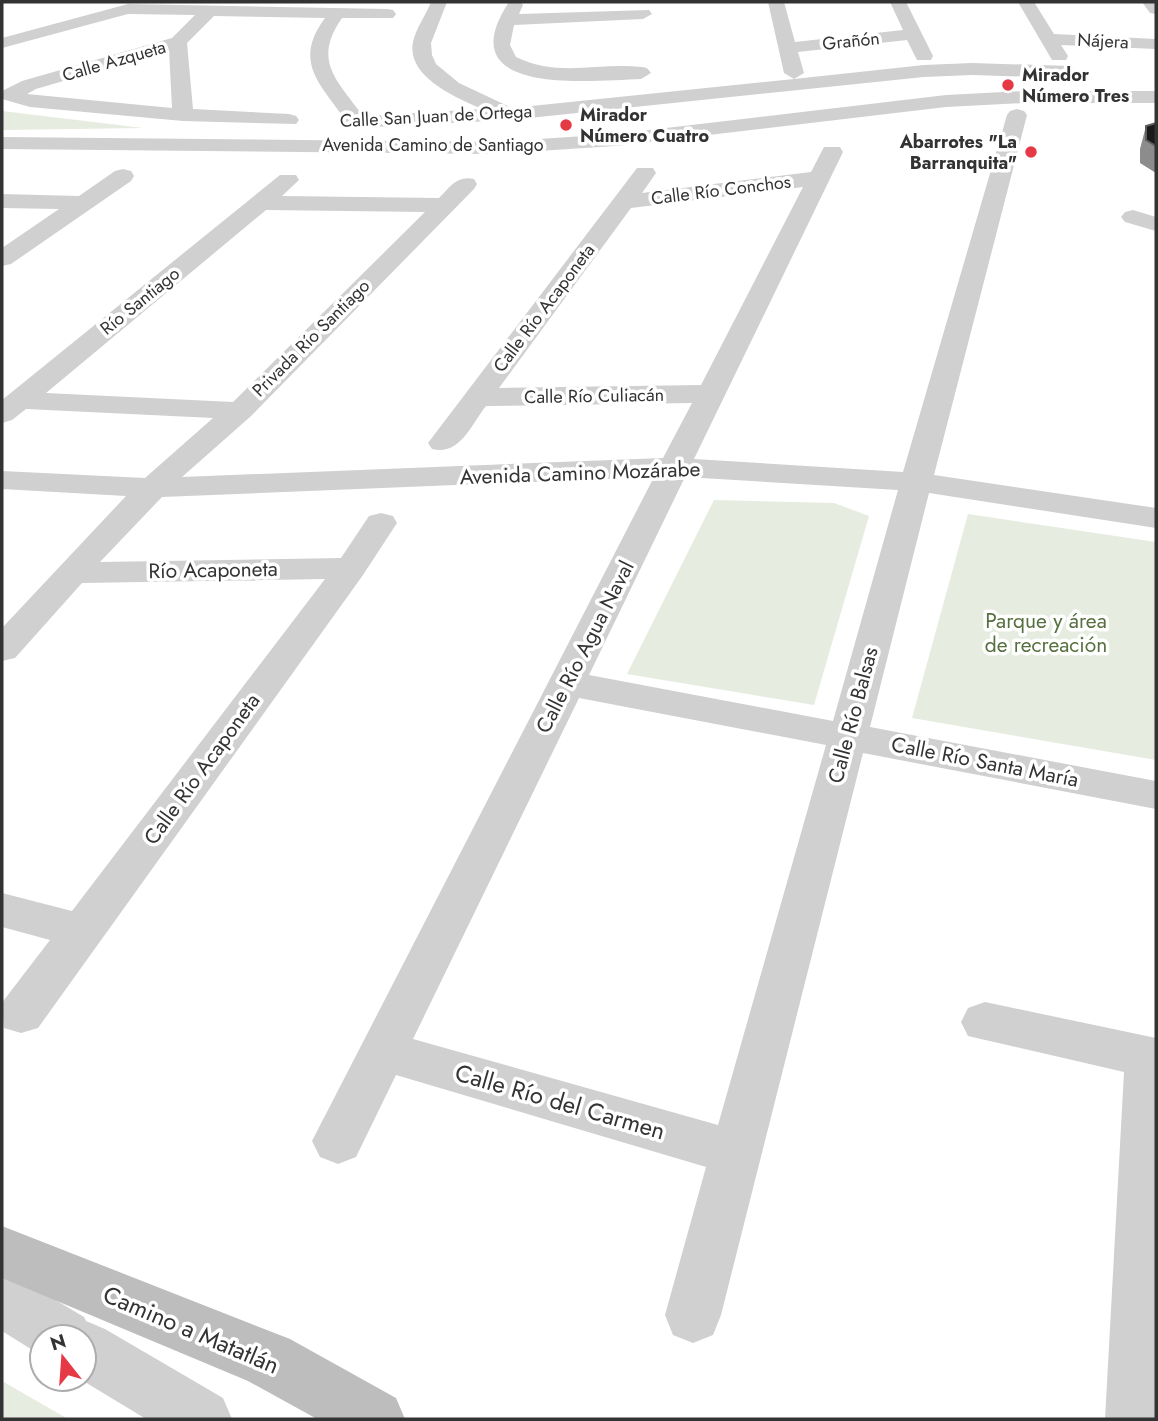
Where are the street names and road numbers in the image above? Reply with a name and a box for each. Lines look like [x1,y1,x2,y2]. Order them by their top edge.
street label: Grañón [821,25,881,57]
street label: Nájera [1077,27,1129,55]
street label: Calle Azqueta [59,34,169,88]
street label: Calle San Juan de Ortega [339,98,533,134]
street label: Avenida Camino de Santiago [322,132,544,158]
street label: Calle Río Conchos [650,169,792,211]
street label: Calle Río Acaponeta [487,238,601,378]
street label: Río Santiago [95,261,185,341]
street label: Privada Río Santiago [246,273,376,403]
street label: Calle Río Culiacán [524,382,664,410]
street label: Avenida Camino Mozárabe [459,454,701,492]
street label: Río Acaponeta [148,554,278,586]
street label: Calle Río Agua Naval [529,556,641,738]
street label: Calle Río Balsas [820,644,886,786]
street label: Calle Río Acaponeta [137,687,267,851]
street label: Calle Río Santa María [889,729,1081,795]
street label: Calle Río del Carmen [451,1055,669,1148]
street label: Camino a Matatlán [98,1277,285,1382]

